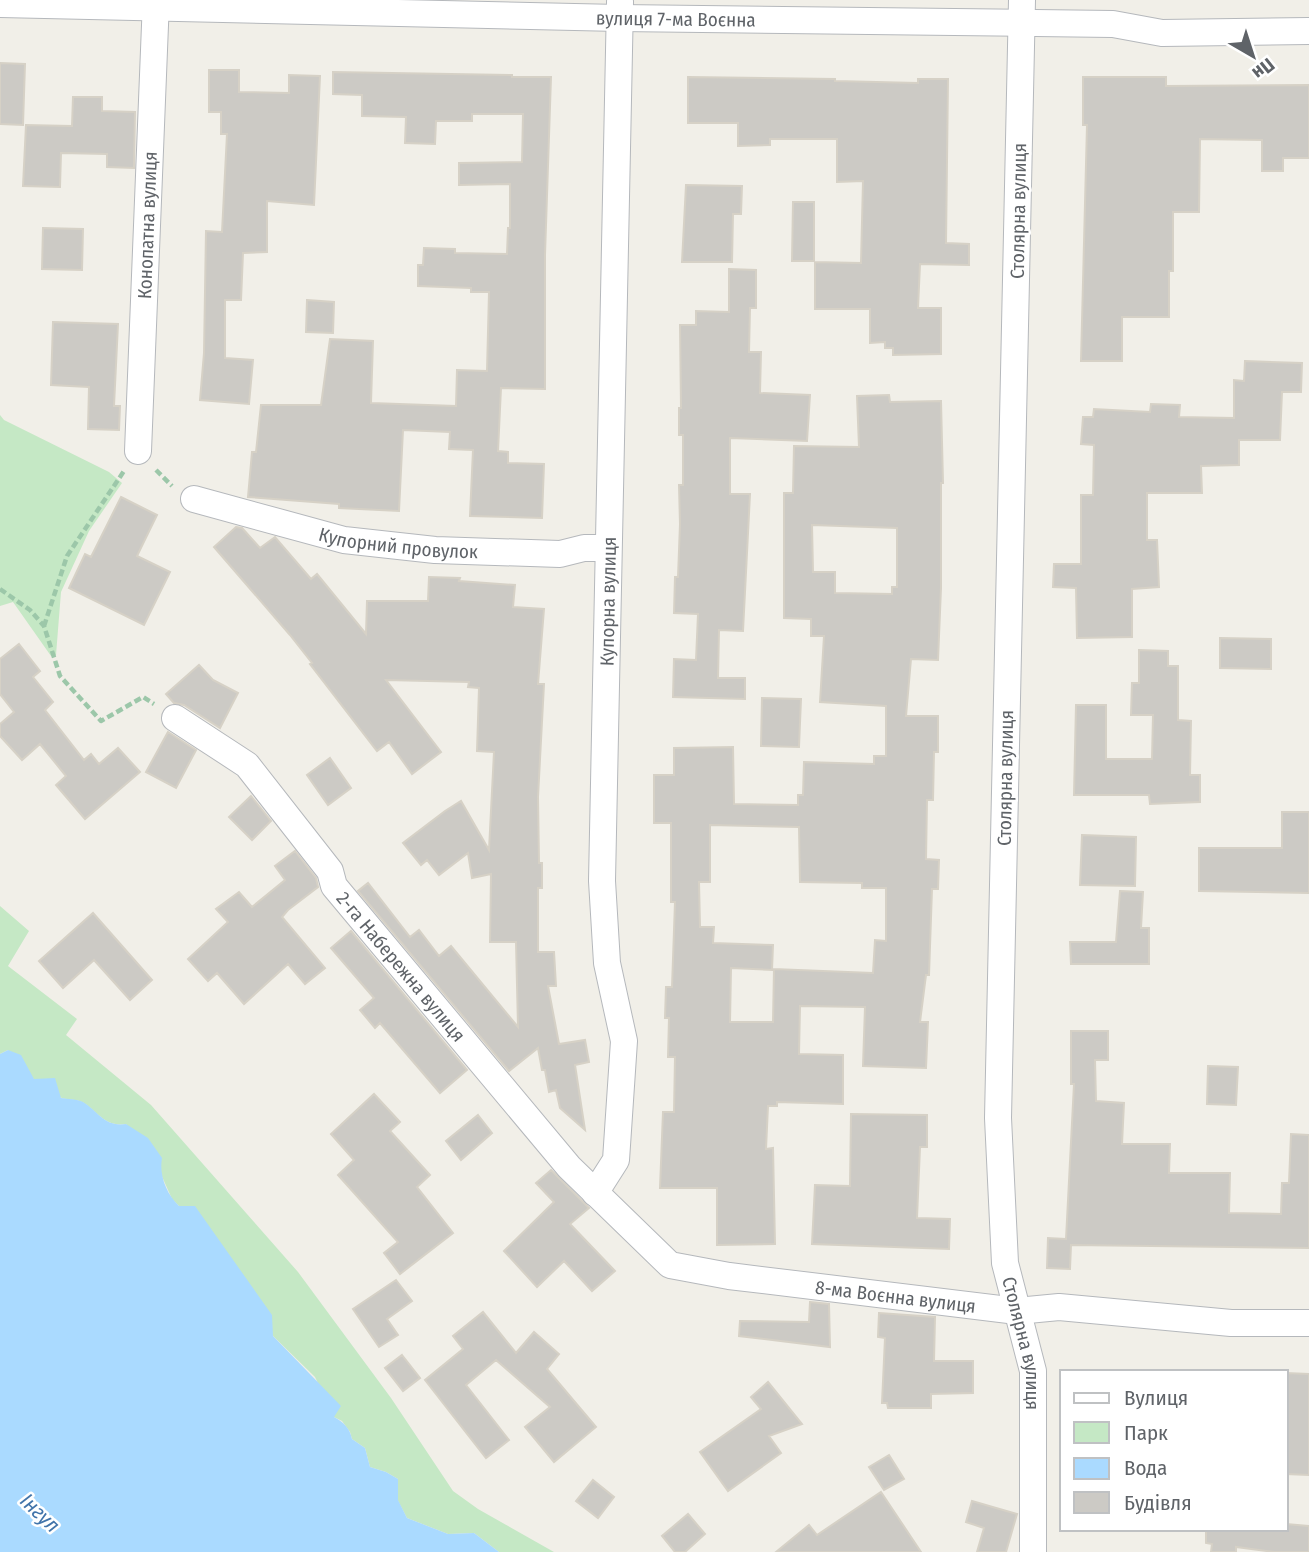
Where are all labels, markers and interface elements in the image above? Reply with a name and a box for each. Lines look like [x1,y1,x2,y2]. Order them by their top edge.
street label: вулиця 7-ма Воєнна [596,6,756,32]
north arrow [1218,21,1288,91]
text: Пн [1248,53,1279,85]
street label: Столярна вулиця [1006,143,1031,279]
street label: Конопатна вулиця [133,151,162,299]
street label: Купорний провулок [316,523,478,563]
street label: Купорна вулиця [595,536,621,666]
street label: Столярна вулиця [993,710,1018,846]
street label: 2-га Набережна вулиця [332,887,470,1046]
street label: Столярна вулиця [997,1274,1044,1410]
street label: 8-ма Воєнна вулиця [814,1276,977,1318]
legend [1060,1370,1288,1531]
text: Вулиця [1124,1385,1188,1411]
text: Парк [1124,1420,1168,1446]
text: Вода [1124,1455,1167,1481]
water label: Інгул [15,1488,65,1538]
text: Будівля [1124,1490,1192,1516]

